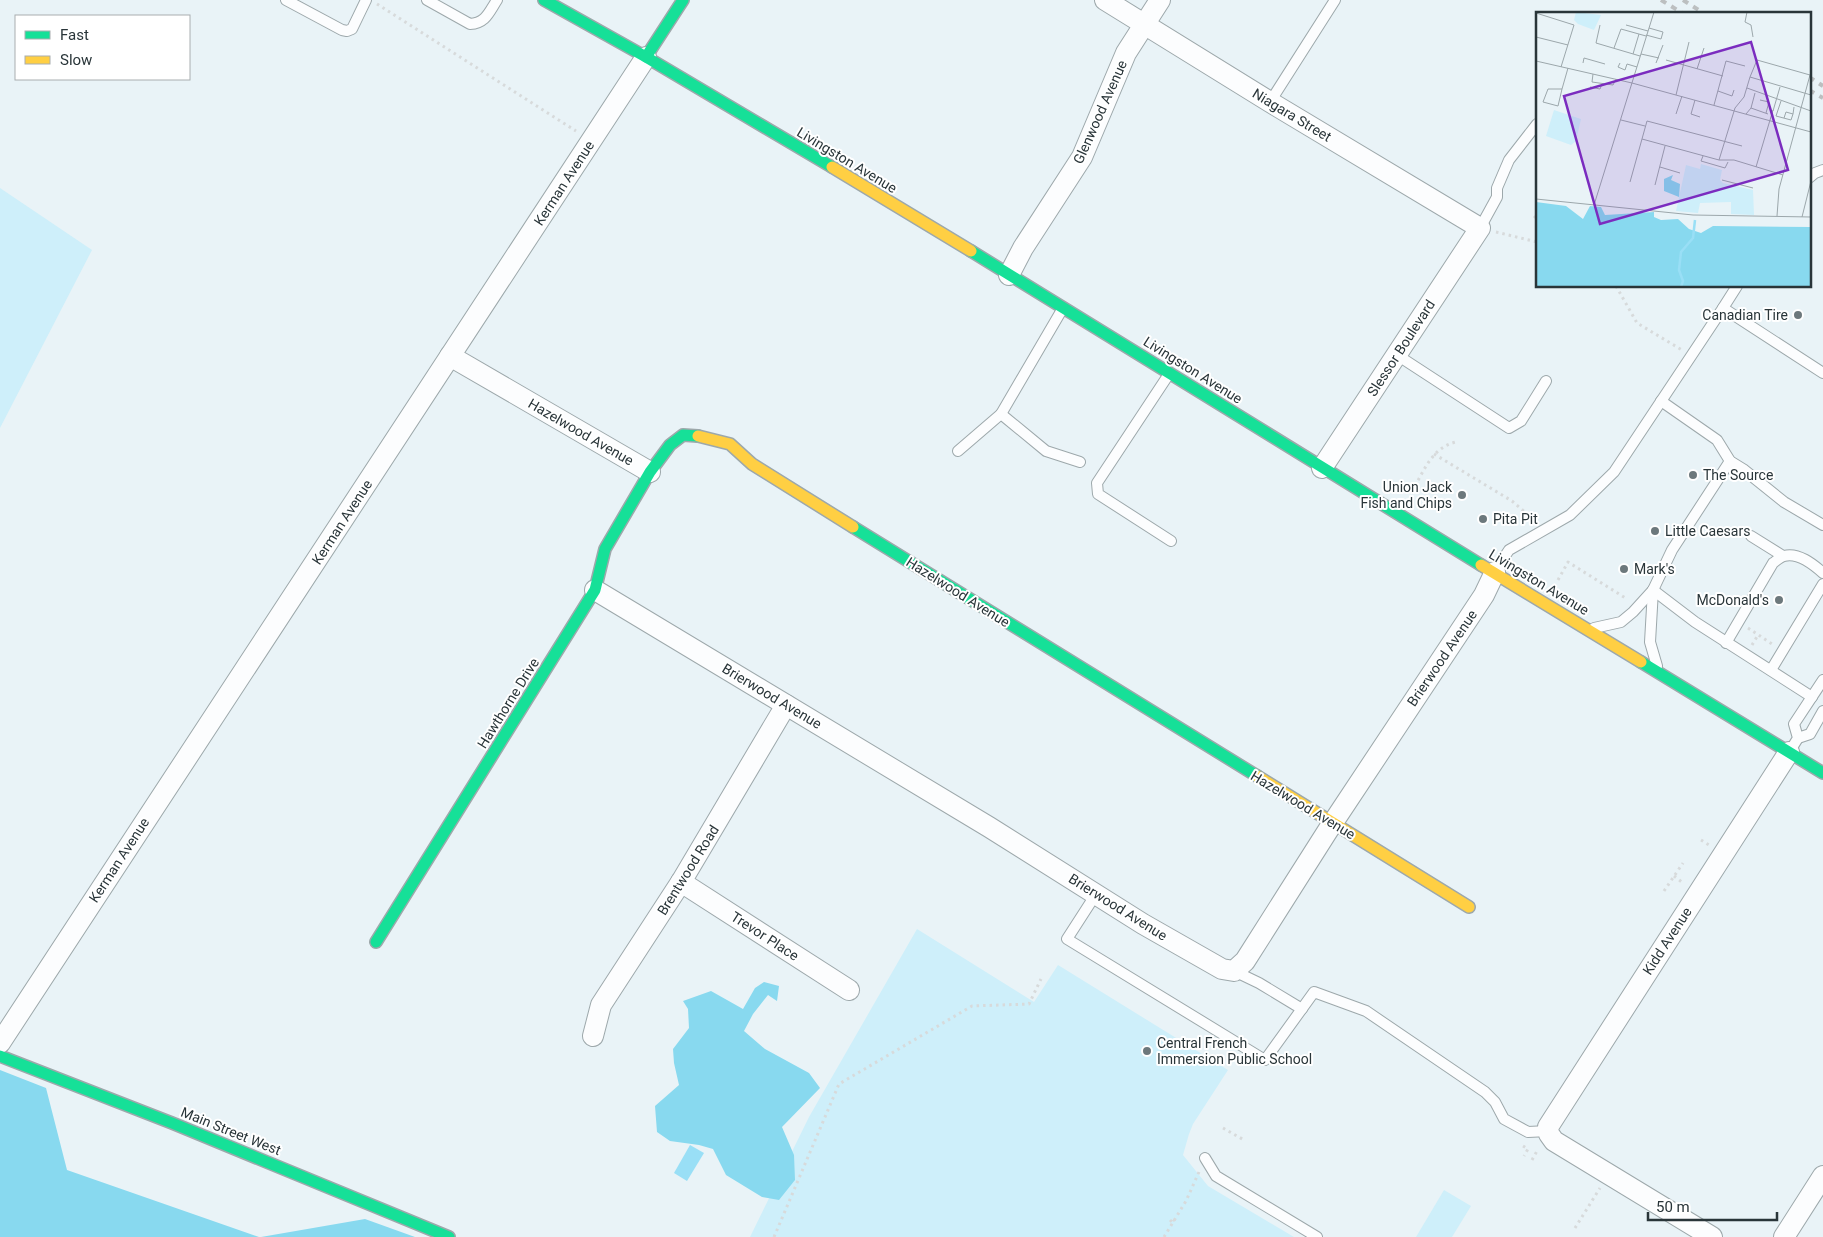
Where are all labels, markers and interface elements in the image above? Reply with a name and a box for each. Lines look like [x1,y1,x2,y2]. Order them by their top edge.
inset map [1536,12,1810,288]
legend [15,15,190,80]
text: Fast [60,26,89,44]
text: Slow [60,51,92,69]
street label: Glenwood Avenue [1070,58,1130,166]
street label: Niagara Street [1250,85,1335,145]
street label: Livingston Avenue [794,124,900,196]
street label: Kerman Avenue [531,138,597,228]
street label: Slessor Boulevard [1364,297,1438,399]
place label: Canadian Tire [1702,307,1788,323]
marker: Canadian Tire [1792,309,1804,321]
street label: Livingston Avenue [1141,333,1245,407]
street label: Hazelwood Avenue [526,395,636,469]
place label: The Source [1703,467,1773,483]
marker: The Source [1687,469,1699,481]
street label: Kerman Avenue [309,477,375,567]
place label: Union Jack Fish and Chips [1360,479,1453,511]
marker: Union Jack Fish and Chips [1456,489,1468,501]
place label: Pita Pit [1493,511,1538,527]
marker: Pita Pit [1477,513,1489,525]
place label: Little Caesars [1665,523,1750,539]
marker: Little Caesars [1649,525,1661,537]
street label: Livingston Avenue [1486,546,1592,618]
street label: Hazelwood Avenue [903,554,1013,630]
place label: Mark's [1634,561,1675,577]
marker: Mark's [1618,563,1630,575]
place label: McDonald's [1697,592,1769,608]
marker: McDonald's [1773,594,1785,606]
street label: Brierwood Avenue [1404,607,1480,709]
street label: Hawthorne Drive [474,655,542,751]
street label: Brierwood Avenue [720,660,824,732]
street label: Hazelwood Avenue [1248,768,1358,842]
street label: Kerman Avenue [86,815,152,905]
street label: Brentwood Road [654,822,722,918]
street label: Brierwood Avenue [1066,870,1170,944]
street label: Kidd Avenue [1639,904,1695,978]
street label: Trevor Place [728,908,802,964]
place label: Central French Immersion Public School [1157,1035,1312,1067]
marker: Central French Immersion Public School [1141,1045,1153,1057]
street label: Main Street West [179,1104,284,1158]
scale bar [1648,1190,1777,1222]
text: 50 m [1656,1198,1690,1216]

